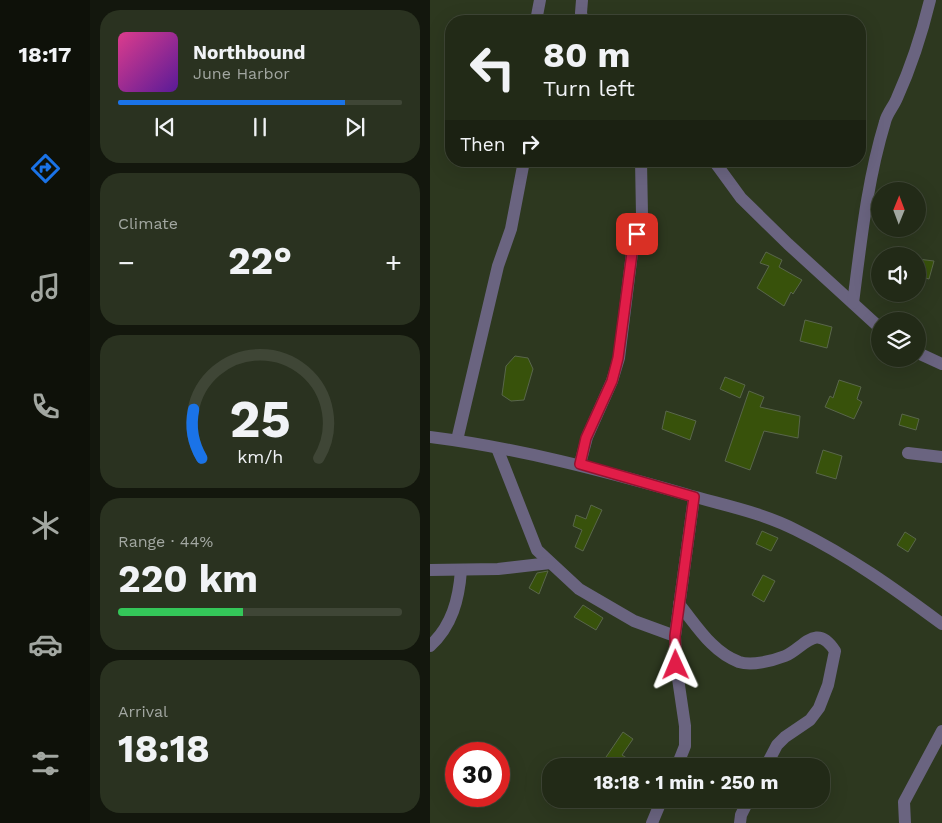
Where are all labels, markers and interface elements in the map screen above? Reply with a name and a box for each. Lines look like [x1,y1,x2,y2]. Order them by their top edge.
text: 80 m [543,34,630,76]
icon: left [460,35,525,100]
text: Northbound [193,41,305,64]
text: 18:17 [19,42,71,67]
text: June Harbor [193,64,290,83]
text: Turn left [543,76,635,101]
icon: previous [151,113,179,141]
icon: pause [246,113,274,141]
icon: next [341,113,369,141]
icon: right [516,130,544,158]
text: Then [460,133,506,156]
icon: directions [28,151,63,186]
north arrow [871,182,926,238]
map controls [871,182,926,367]
pin [616,213,658,255]
text: Climate [118,214,178,233]
icon: arrive [623,220,651,248]
text: 22° [228,239,292,283]
text: − [118,246,135,279]
text: + [385,246,402,279]
button: sound [871,247,926,302]
icon: music [28,270,63,305]
button: layers [871,312,926,367]
icon: phone [28,389,63,424]
text: 25 [229,389,291,450]
text: km/h [237,446,283,467]
icon: climate [28,508,63,543]
text: Range · 44% [118,532,213,551]
text: 220 km [118,557,258,601]
icon: car [28,627,63,662]
position arrow [649,638,701,690]
text: Arrival [118,702,168,721]
text: 18:18 [118,727,210,771]
speed limit sign: 30 [445,742,510,807]
icon: filters [28,746,63,781]
text: 18:18 · 1 min · 250 m [594,771,778,794]

